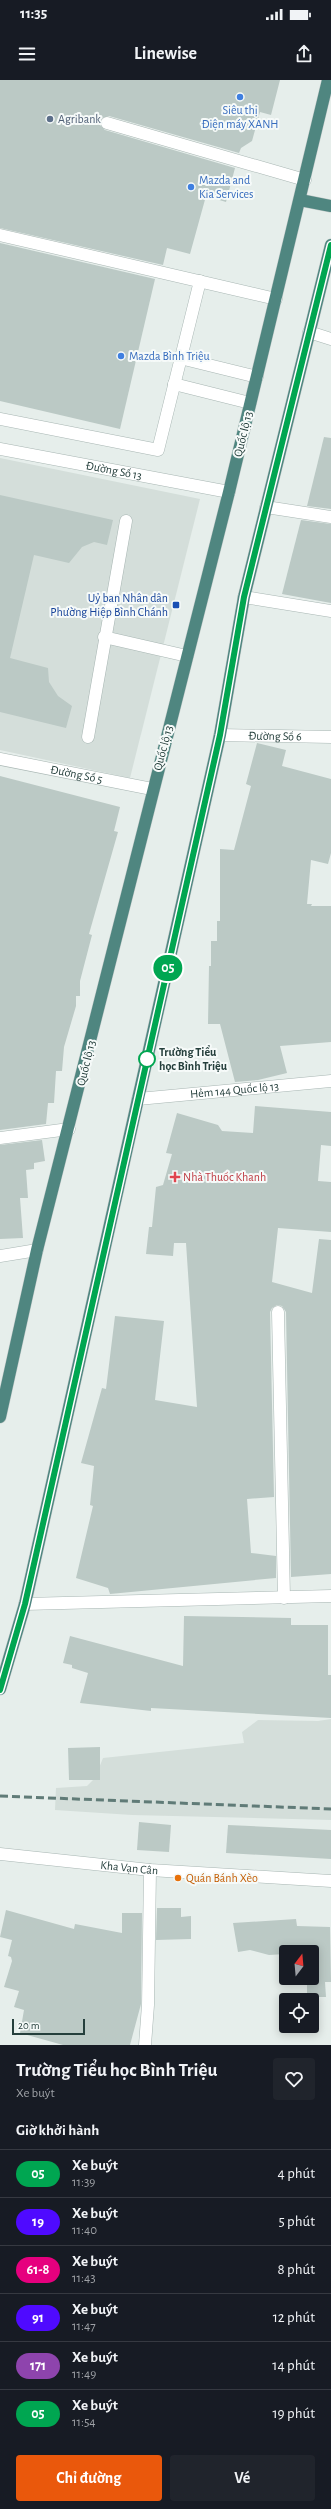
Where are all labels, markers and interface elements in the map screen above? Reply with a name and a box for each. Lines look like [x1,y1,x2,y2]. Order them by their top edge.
text: 11:35 [20,6,47,21]
icon: menu [16,43,38,65]
icon: share [293,43,315,65]
text: Linewise [134,45,197,63]
marker: Siêu thị Điện máy XANH [235,92,245,102]
place label: Siêu thị Điện máy XANH [201,104,279,131]
place label: Agribank [58,113,101,125]
marker: Agribank [45,114,55,124]
place label: Mazda and Kia Services [199,174,254,200]
marker: Mazda and Kia Services [186,182,196,192]
place label: Mazda Bình Triệu [129,350,210,362]
marker: Mazda Bình Triệu [116,351,126,361]
street label: Quốc lộ 13 [232,410,255,458]
street label: Đường Số 13 [85,459,143,482]
place label: Uỷ ban Nhân dân Phường Hiệp Bình Chánh [50,592,168,618]
marker: Uỷ ban Nhân dân Phường Hiệp Bình Chánh [171,600,181,610]
street label: Quốc lộ 13 [151,724,176,772]
street label: Đường Số 6 [248,730,302,742]
street label: Đường Số 5 [49,763,104,785]
line badge: 05 [150,955,186,981]
text: 05 [161,961,175,975]
street label: Quốc lộ 13 [75,1039,98,1087]
place label: Trường Tiểu học Bình Triệu [159,1045,228,1072]
marker: Trường Tiểu học Bình Triệu [138,1050,156,1068]
street label: Hẻm 144 Quốc lộ 13 [190,1080,280,1100]
place label: Nhà Thuốc Khanh [183,1171,266,1183]
marker: Nhà Thuốc Khanh [170,1172,180,1182]
street label: Kha Vạn Cân [100,1859,158,1876]
place label: Quán Bánh Xèo [186,1872,258,1885]
marker: Quán Bánh Xèo [173,1873,183,1883]
north arrow [279,1945,319,1985]
map controls [279,1945,319,2033]
button: locate [279,1993,319,2033]
scale bar [12,2017,85,2036]
text: 20 m [18,2020,39,2031]
button: heart [273,2058,315,2100]
text: Trường Tiểu học Bình Triệu [16,2061,217,2080]
text: Xe buýt [16,2087,55,2100]
text: Giờ khởi hành [16,2123,99,2138]
text: Xe buýt [72,2158,118,2173]
text: 4 phút [277,2166,315,2181]
text: 05 [31,2167,45,2181]
text: 11:39 [72,2176,95,2189]
text: Xe buýt [72,2206,118,2221]
text: 5 phút [278,2214,315,2229]
text: 19 [32,2215,44,2229]
text: 11:40 [72,2224,97,2237]
text: Xe buýt [72,2254,118,2269]
text: 8 phút [278,2262,315,2277]
text: 61-8 [27,2263,49,2277]
text: 11:43 [72,2272,96,2285]
text: Xe buýt [72,2302,118,2317]
text: 12 phút [273,2310,315,2325]
text: 91 [32,2311,44,2325]
text: 11:47 [72,2320,96,2333]
text: Xe buýt [72,2350,118,2365]
text: 14 phút [272,2358,315,2373]
text: 171 [30,2359,46,2373]
text: 11:49 [72,2368,96,2381]
text: Xe buýt [72,2398,118,2413]
text: 19 phút [272,2406,315,2421]
text: 05 [31,2407,45,2421]
text: 11:54 [72,2416,96,2429]
button: Chỉ đường [16,2455,162,2501]
button: Vé [170,2455,315,2501]

